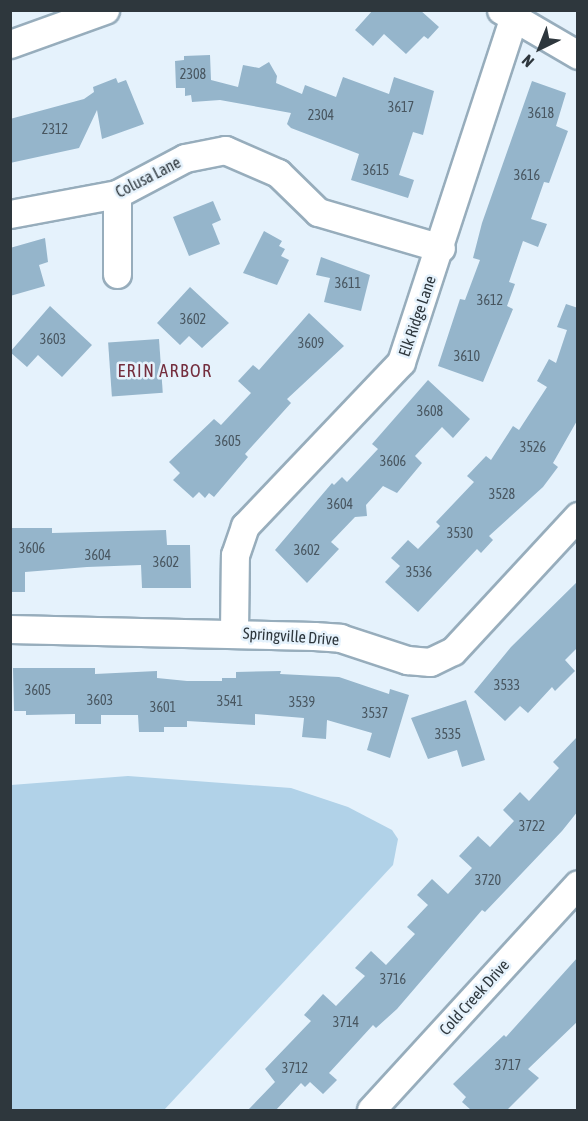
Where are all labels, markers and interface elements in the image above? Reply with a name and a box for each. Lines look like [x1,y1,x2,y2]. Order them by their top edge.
north arrow [510,18,570,78]
text: N [518,51,537,71]
house number: 2308 [180,66,206,82]
house number: 3617 [388,99,414,115]
house number: 3618 [528,105,554,121]
house number: 2304 [308,107,334,123]
house number: 2312 [42,121,68,137]
street label: Colusa Lane [112,152,184,202]
house number: 3615 [363,162,389,178]
house number: 3616 [514,167,540,183]
street label: Elk Ridge Lane [394,273,440,359]
house number: 3611 [335,275,361,291]
house number: 3612 [477,292,503,308]
house number: 3602 [180,311,206,327]
house number: 3603 [40,331,66,347]
house number: 3609 [298,335,324,351]
house number: 3610 [454,348,480,364]
district label: ERIN ARBOR [117,360,213,382]
house number: 3608 [417,403,443,419]
house number: 3605 [215,433,241,449]
house number: 3526 [520,439,546,455]
house number: 3606 [380,453,406,469]
house number: 3528 [489,486,515,502]
house number: 3604 [327,496,353,512]
house number: 3530 [447,525,473,541]
house number: 3606 [19,540,45,556]
house number: 3602 [294,542,320,558]
house number: 3604 [85,547,111,563]
house number: 3602 [153,554,179,570]
house number: 3536 [406,564,432,580]
street label: Springville Drive [242,623,340,649]
house number: 3533 [494,677,520,693]
house number: 3605 [25,682,51,698]
house number: 3603 [87,692,113,708]
house number: 3541 [217,693,243,709]
house number: 3539 [289,694,315,710]
house number: 3601 [150,699,176,715]
house number: 3537 [362,705,388,721]
house number: 3535 [435,726,461,742]
house number: 3722 [519,818,545,834]
house number: 3720 [475,872,501,888]
street label: Cold Creek Drive [435,955,513,1039]
house number: 3716 [380,971,406,987]
house number: 3714 [333,1014,359,1030]
house number: 3717 [495,1057,521,1073]
house number: 3712 [282,1060,308,1076]

